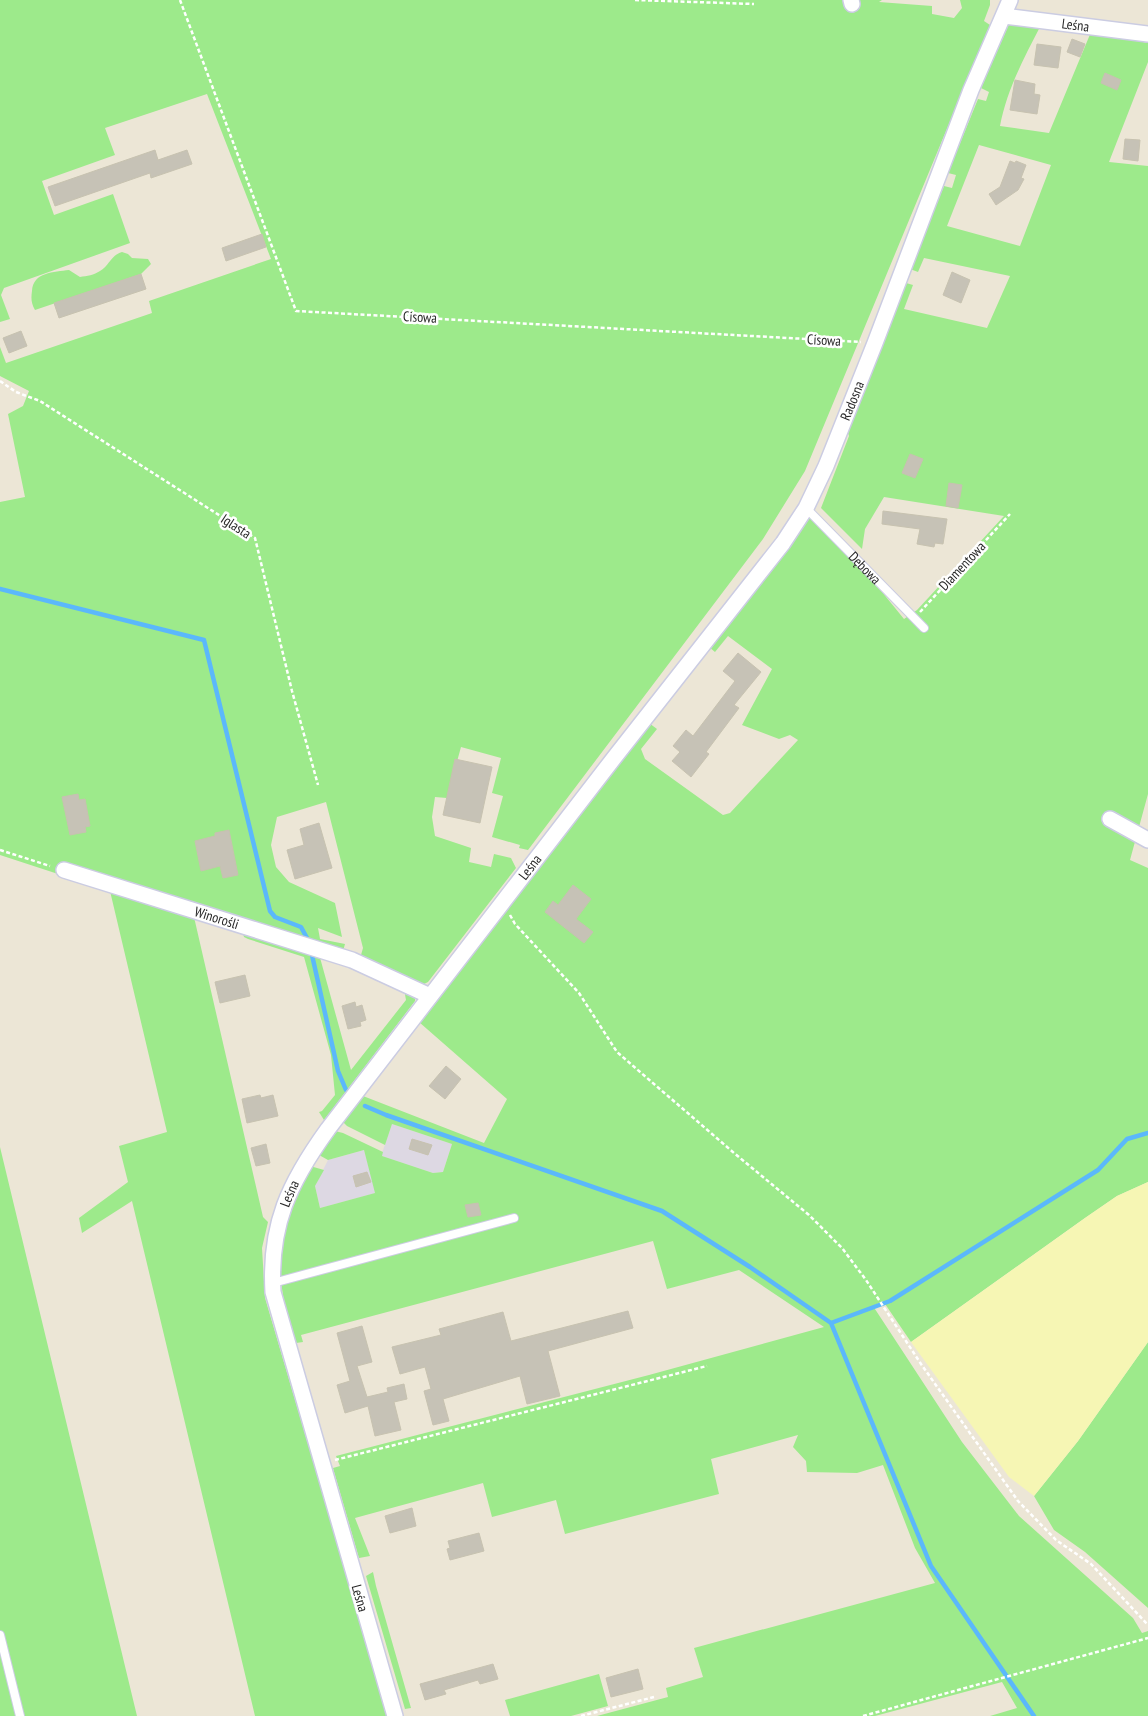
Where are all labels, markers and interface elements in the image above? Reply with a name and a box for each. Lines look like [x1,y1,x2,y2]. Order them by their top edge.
street label: Leśna [1061,14,1090,36]
street label: Cisowa [403,307,437,327]
street label: Cisowa [807,330,841,350]
street label: Radosna [836,378,868,423]
street label: Iglasta [218,510,254,542]
street label: Diamentowa [935,538,989,594]
street label: Dębowa [845,548,885,588]
street label: Leśna [514,851,545,884]
street label: Winorośli [192,902,241,933]
street label: Leśna [276,1177,303,1209]
street label: Leśna [348,1582,372,1614]

